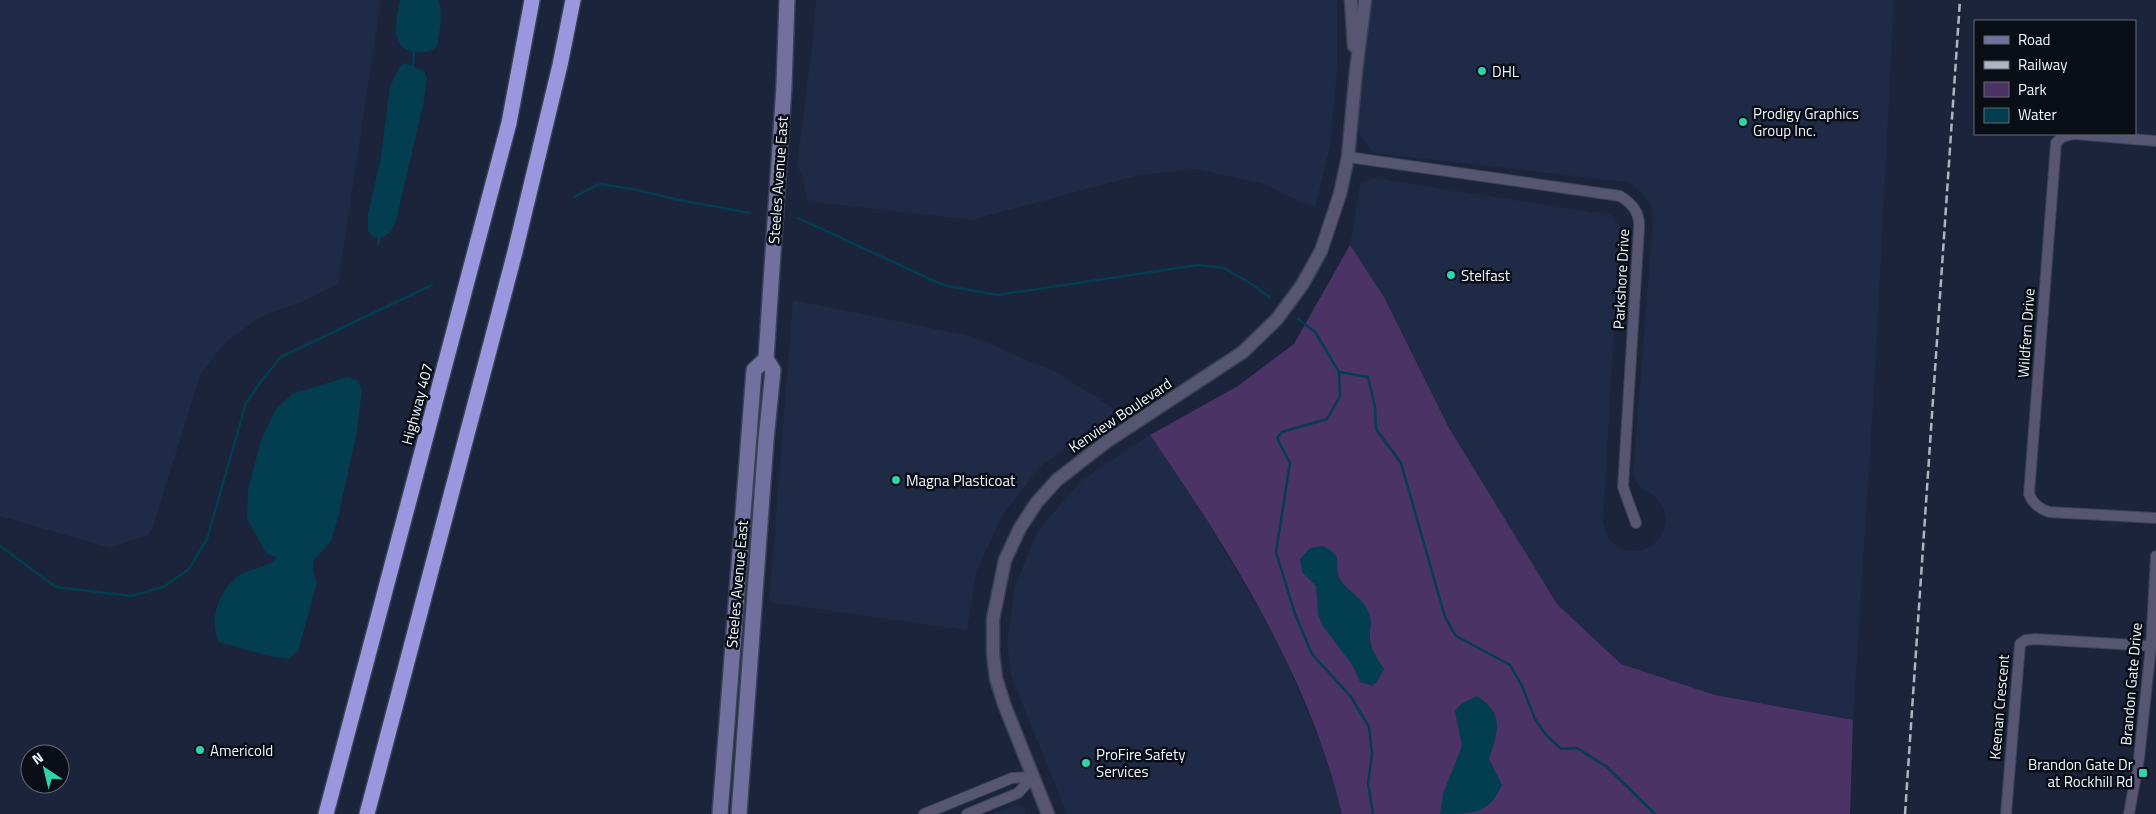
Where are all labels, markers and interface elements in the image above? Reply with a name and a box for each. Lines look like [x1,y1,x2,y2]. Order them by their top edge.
legend [1974,20,2136,135]
text: Road [2018,28,2050,51]
text: Railway [2018,53,2068,76]
place label: DHL [1492,60,1519,83]
marker: DHL [1476,65,1488,77]
text: Park [2018,78,2047,101]
place label: Prodigy Graphics Group Inc. [1753,102,1859,142]
text: Water [2018,103,2057,126]
street label: Steeles Avenue East [762,115,794,245]
marker: Prodigy Graphics Group Inc. [1737,116,1749,128]
street label: Parkshore Drive [1607,228,1635,330]
place label: Stelfast [1461,264,1511,287]
marker: Stelfast [1445,269,1457,281]
street label: Wildfern Drive [2011,287,2041,379]
street label: Highway 407 [395,361,439,447]
street label: Kenview Boulevard [1064,372,1176,458]
place label: Magna Plasticoat [906,469,1016,492]
marker: Magna Plasticoat [890,474,902,486]
street label: Steeles Avenue East [720,519,754,649]
street label: Brandon Gate Drive [2114,622,2148,746]
street label: Keenan Crescent [1983,653,2015,760]
place label: Americold [210,739,273,762]
place label: ProFire Safety Services [1096,743,1185,783]
north arrow [20,744,70,794]
marker: Americold [194,744,206,756]
text: N [27,747,47,769]
place label: Brandon Gate Dr at Rockhill Rd [2028,753,2133,793]
marker: ProFire Safety Services [1080,757,1092,769]
marker: Brandon Gate Dr at Rockhill Rd [2137,767,2149,779]

